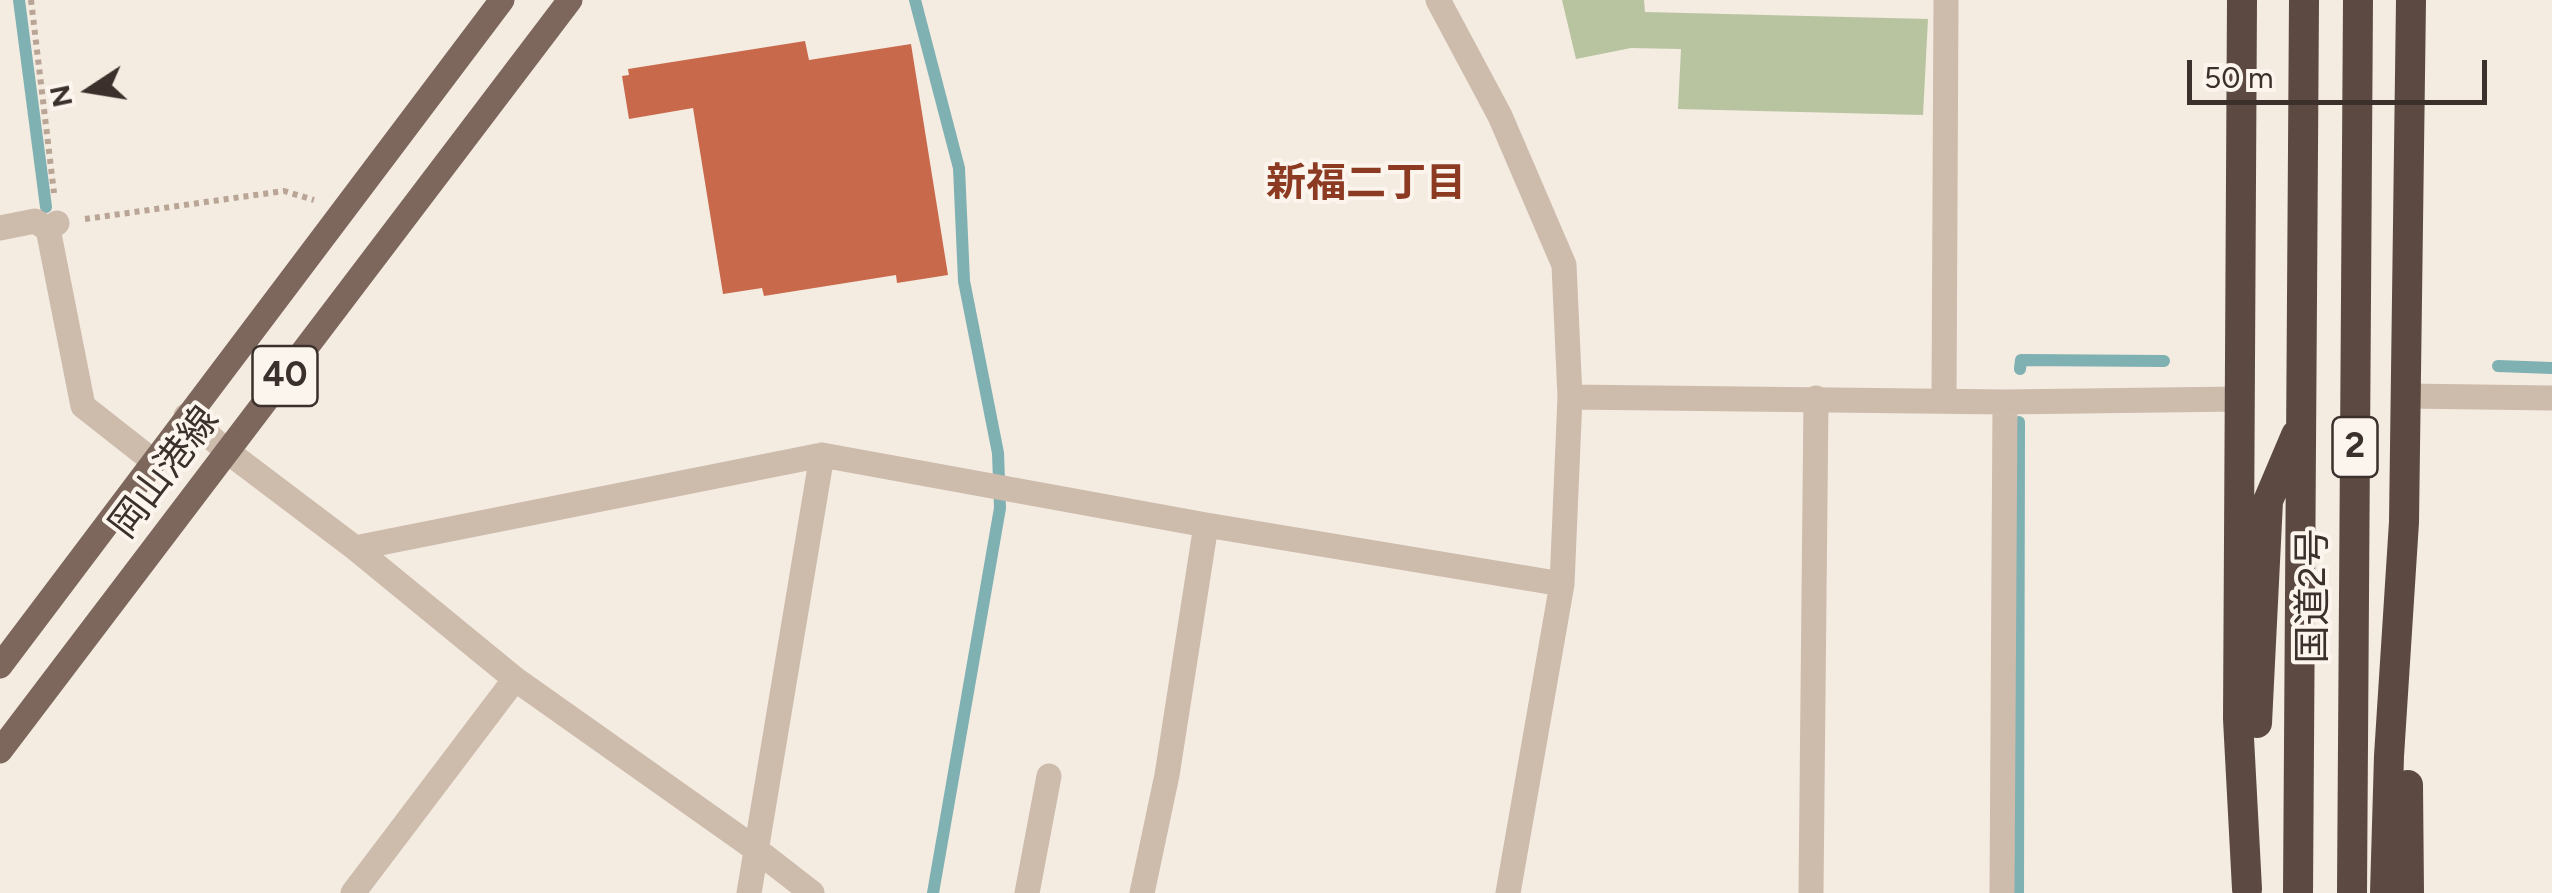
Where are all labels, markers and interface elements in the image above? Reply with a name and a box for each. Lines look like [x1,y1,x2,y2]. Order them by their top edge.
north arrow [40,40,140,140]
scale bar [2192,40,2492,102]
text: 50 m [2204,59,2273,96]
text: N [42,82,80,110]
district label: 新福二丁目 [1266,160,1466,208]
road number: 40 [252,346,318,406]
street label: 岡山港線 [101,399,229,547]
road number: 2 [2332,417,2378,477]
street label: 国道2号 [2291,528,2337,664]

